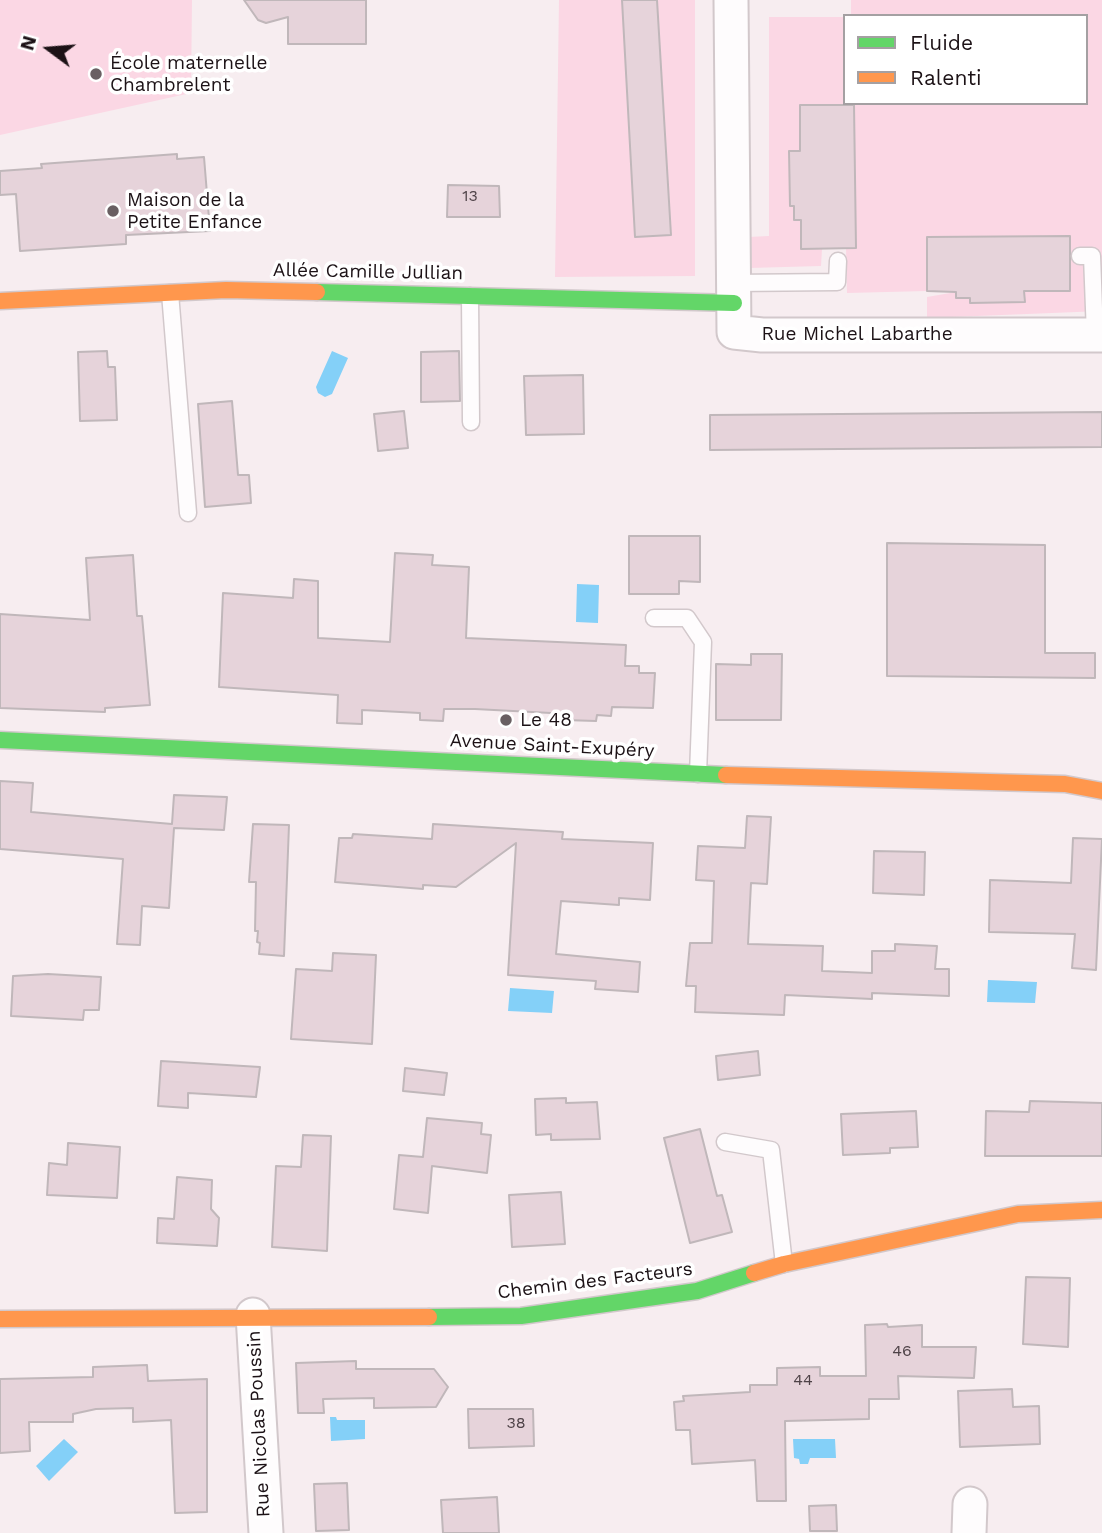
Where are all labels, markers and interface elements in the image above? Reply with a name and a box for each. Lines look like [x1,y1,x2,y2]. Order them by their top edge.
north arrow [14,14,84,84]
legend [843,14,1088,105]
text: Fluide [910,30,973,55]
text: N [15,33,41,53]
place label: École maternelle Chambrelent [110,52,268,96]
text: Ralenti [910,65,982,90]
marker: École maternelle Chambrelent [88,66,104,82]
house number: 13 [462,186,478,206]
place label: Maison de la Petite Enfance [127,189,262,233]
marker: Maison de la Petite Enfance [105,203,121,219]
street label: Allée Camille Jullian [273,259,463,285]
street label: Rue Michel Labarthe [761,323,953,345]
place label: Le 48 [520,709,572,731]
marker: Le 48 [498,712,514,728]
street label: Avenue Saint-Exupéry [449,729,655,763]
street label: Chemin des Facteurs [496,1258,694,1304]
street label: Rue Nicolas Poussin [243,1330,275,1518]
house number: 46 [892,1341,912,1361]
house number: 44 [793,1370,813,1390]
house number: 38 [506,1413,526,1433]

